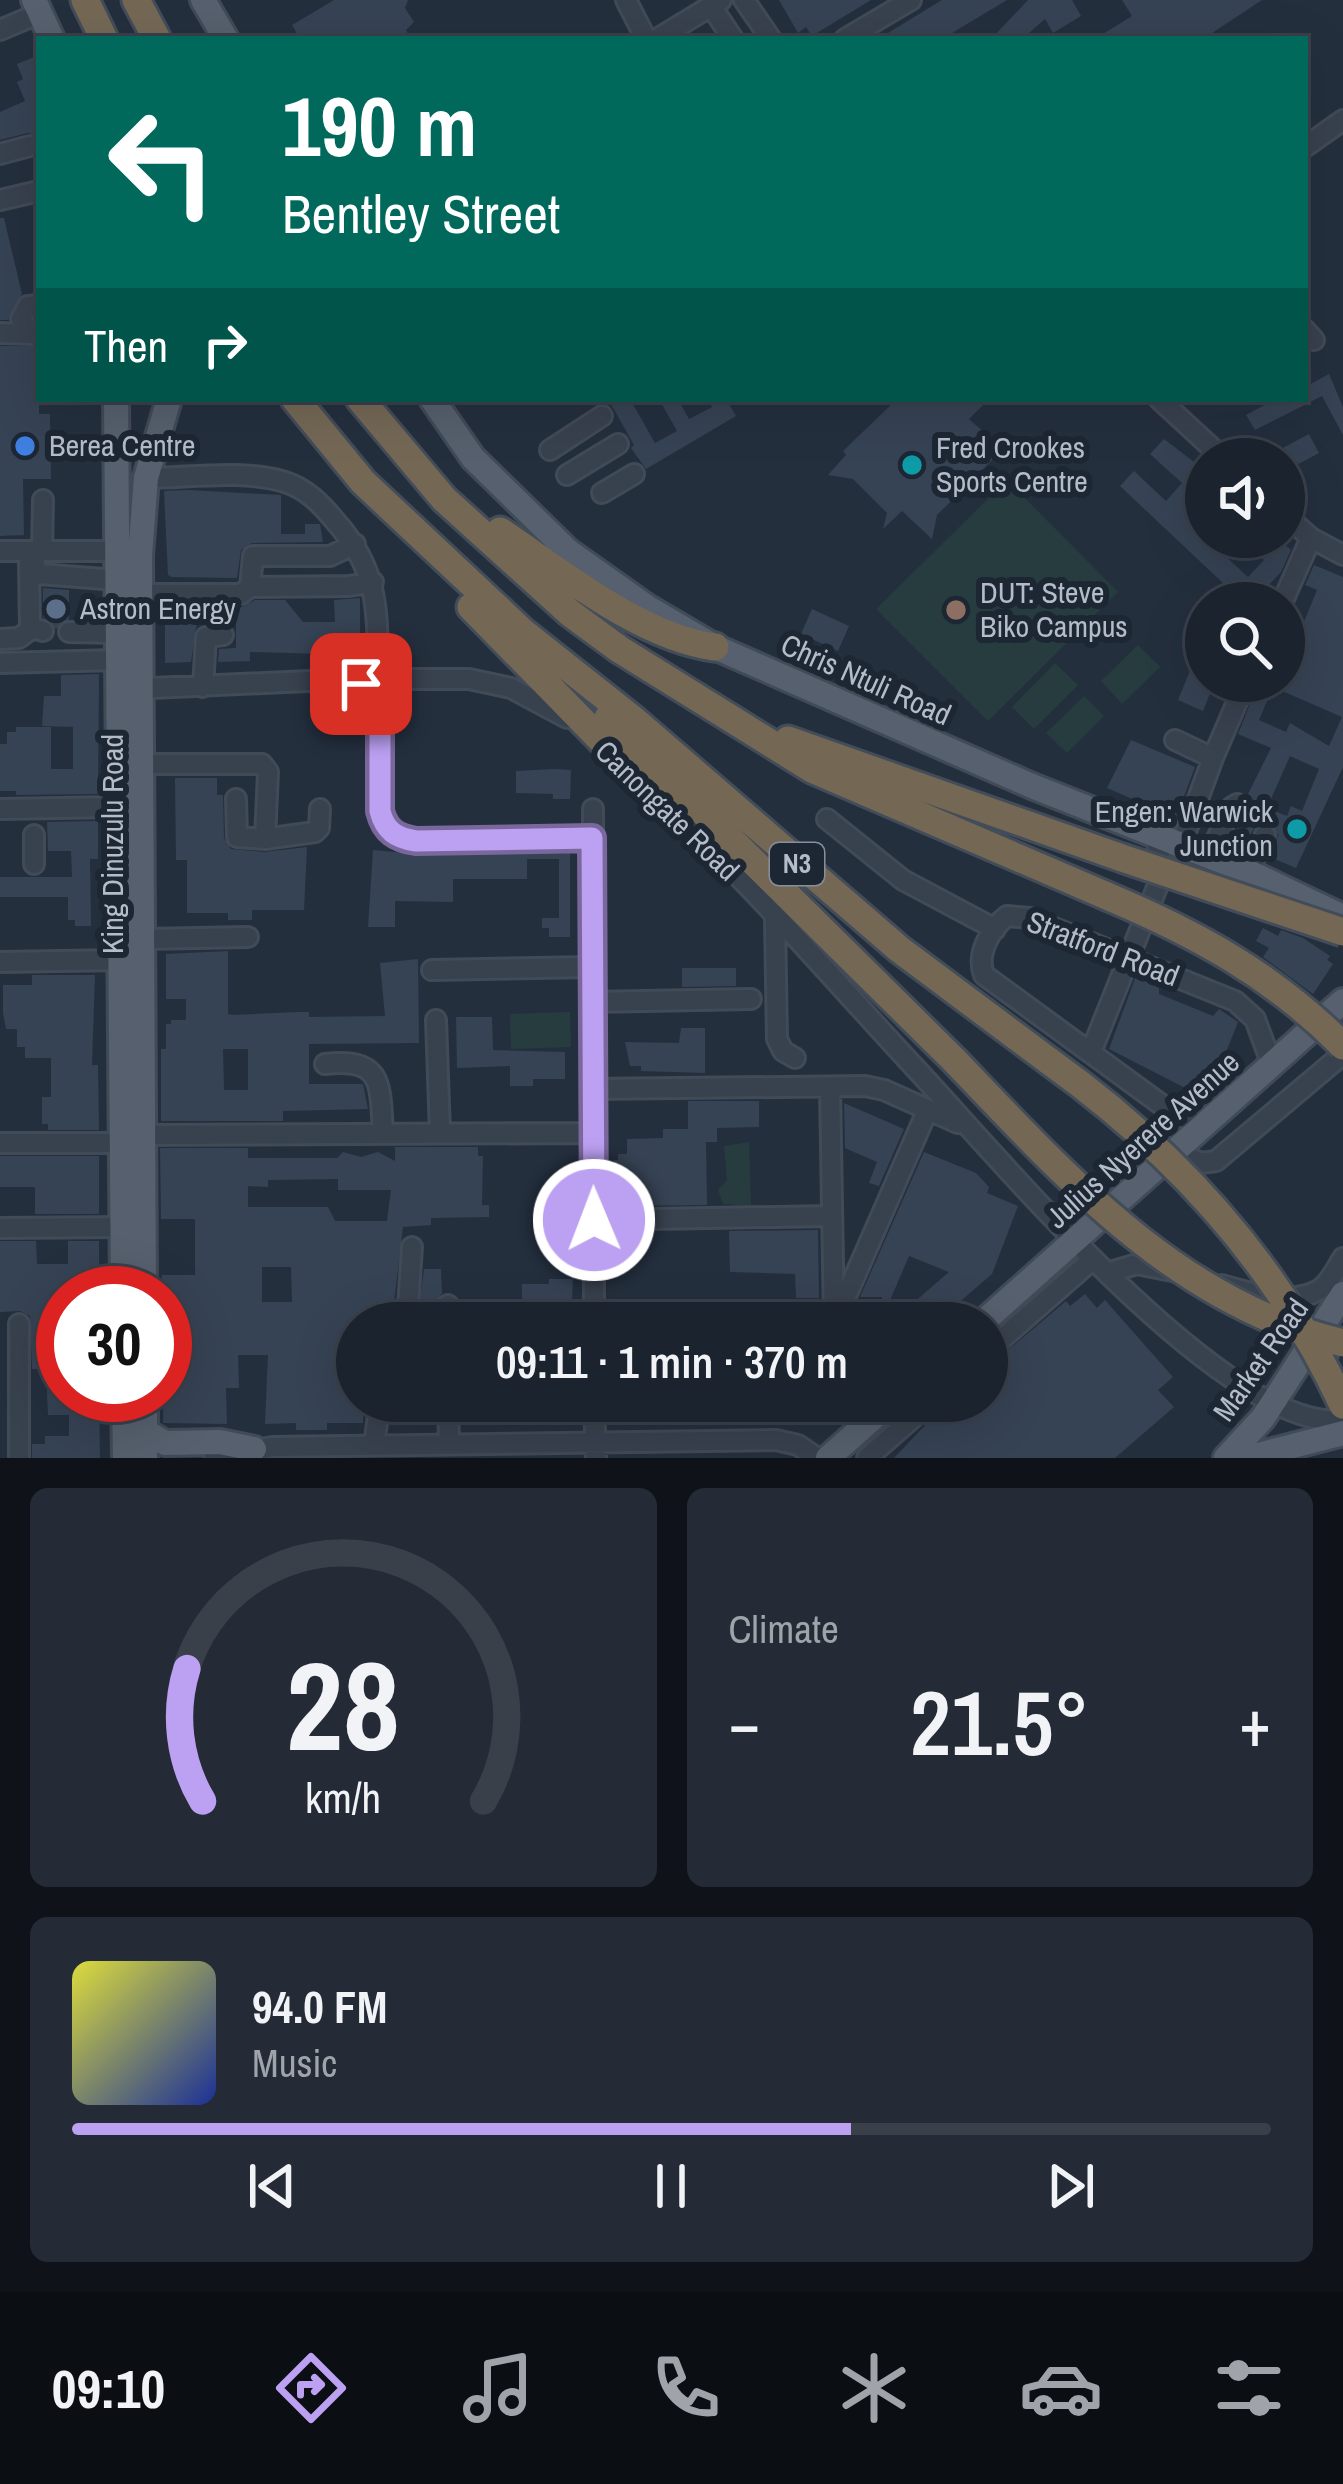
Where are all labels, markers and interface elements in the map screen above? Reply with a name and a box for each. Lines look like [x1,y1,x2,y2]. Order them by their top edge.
text: 190 m [282,69,477,182]
icon: left [84,84,240,240]
text: Bentley Street [282,177,560,250]
icon: right [192,312,258,378]
text: Then [84,315,168,376]
place label: Berea Centre [49,425,195,465]
place label: Fred Crookes Sports Centre [936,427,1088,501]
marker: Berea Centre [12,433,38,459]
map controls [1185,438,1305,702]
button: sound [1185,438,1305,558]
marker: Fred Crookes Sports Centre [899,452,925,478]
place label: DUT: Steve Biko Campus [980,572,1128,646]
button: search [1185,582,1305,702]
place label: Astron Energy [79,588,237,628]
marker: Astron Energy [43,596,69,622]
marker: DUT: Steve Biko Campus [943,597,969,623]
street label: Chris Ntuli Road [775,624,958,734]
pin [310,633,412,735]
icon: arrive [328,651,394,717]
street label: Canongate Road [587,731,748,889]
street label: King Dinuzulu Road [92,734,132,954]
place label: Engen: Warwick Junction [1095,791,1274,865]
marker: Engen: Warwick Junction [1284,816,1310,842]
road number: N3 [770,843,824,885]
street label: Stratford Road [1022,901,1185,995]
street label: Julius Nyerere Avenue [1037,1042,1248,1237]
position arrow [531,1157,657,1283]
speed limit sign: 30 [36,1266,192,1422]
street label: Market Road [1203,1290,1317,1429]
text: 09:11 · 1 min · 370 m [496,1331,848,1392]
text: Climate [729,1603,839,1655]
text: 28 [286,1621,400,1789]
text: 21.5° [910,1662,1090,1783]
text: − [729,1678,760,1767]
text: + [1239,1678,1271,1767]
text: km/h [305,1768,381,1825]
text: 94.0 FM [252,1976,387,2037]
text: Music [252,2037,337,2089]
icon: previous [239,2153,305,2219]
icon: pause [638,2153,704,2219]
icon: next [1038,2153,1104,2219]
icon: directions [269,2346,353,2430]
icon: music [456,2346,540,2430]
icon: phone [644,2346,728,2430]
icon: climate [832,2346,916,2430]
icon: car [1019,2346,1103,2430]
icon: filters [1207,2346,1291,2430]
text: 09:10 [52,2352,165,2425]

